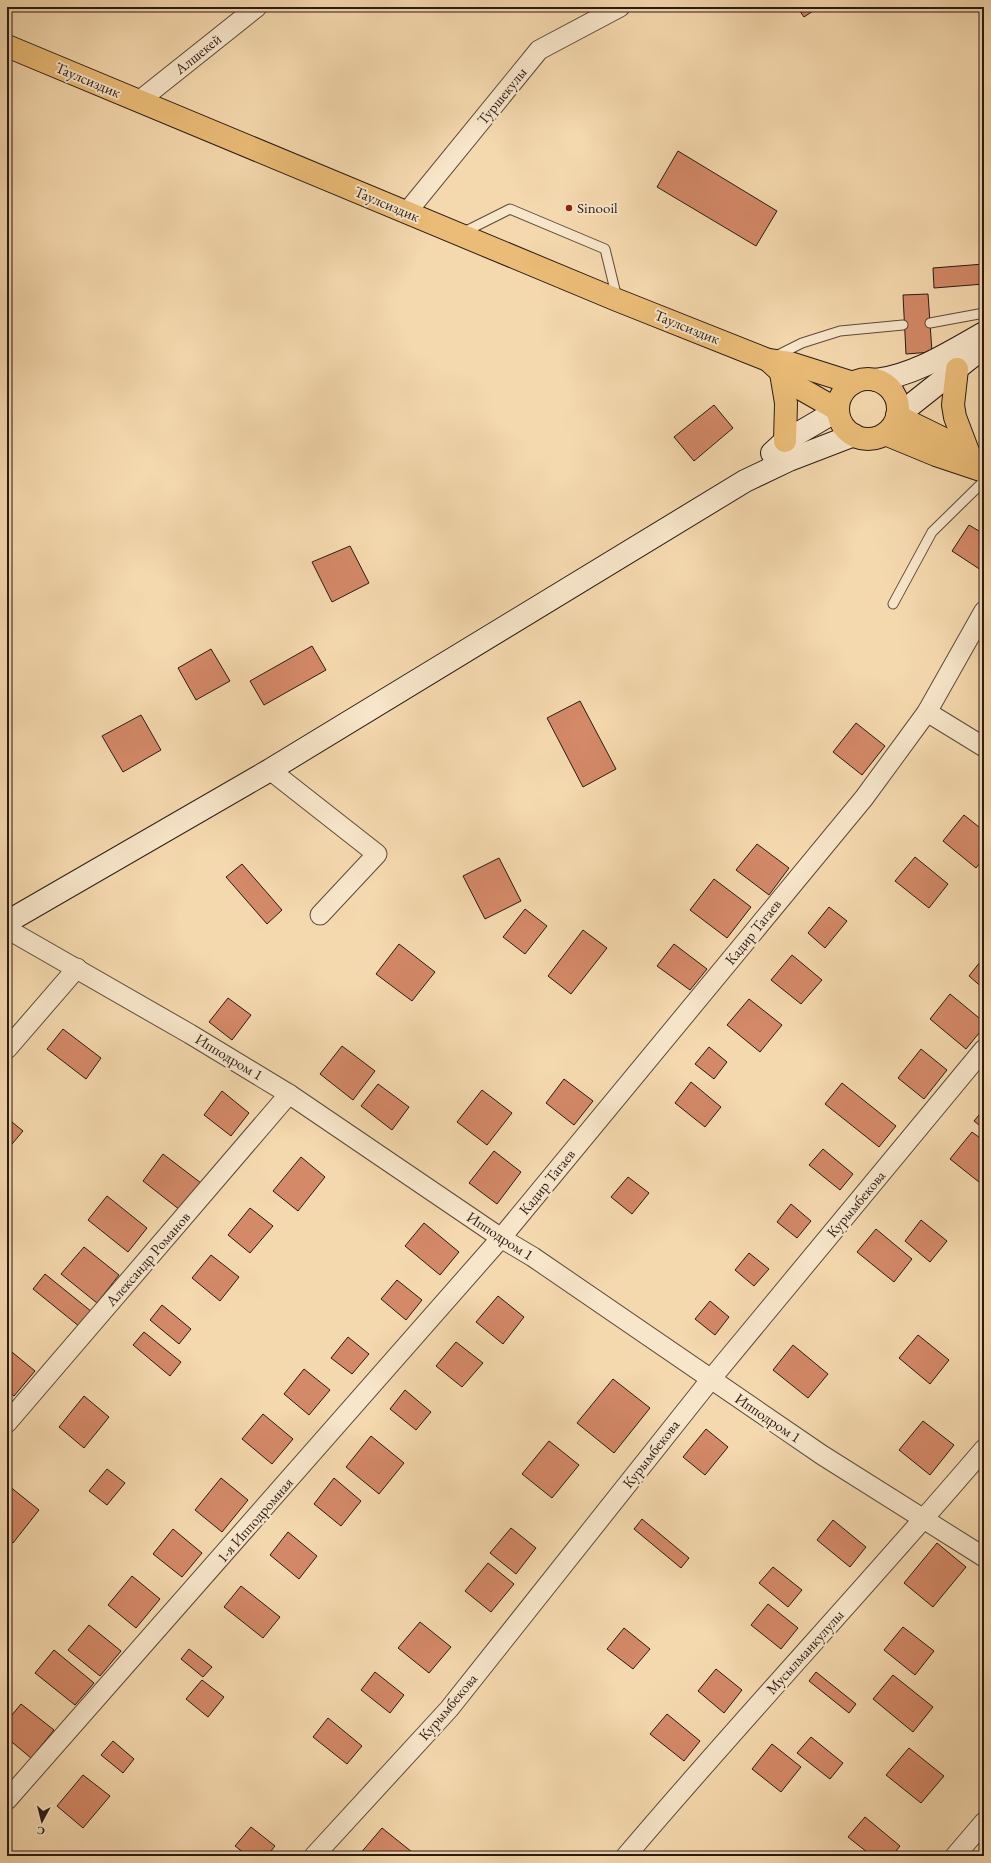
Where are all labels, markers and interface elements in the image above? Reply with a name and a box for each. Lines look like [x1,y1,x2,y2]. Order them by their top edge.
street label: Алшекей [170,29,225,79]
street label: Таулсиздик [53,57,124,102]
street label: Туршекулы [473,63,531,128]
street label: Таулсиздик [352,181,423,226]
place label: Sinooil [577,198,618,217]
marker: Sinooil [564,203,574,213]
street label: Таулсиздик [652,305,723,348]
street label: Кадир Тагаев [720,895,785,969]
street label: Ипподром 1 [192,1029,267,1084]
street label: Кадир Тагаев [514,1145,579,1219]
street label: Курымбекова [822,1166,889,1241]
street label: Александр Романов [101,1207,194,1311]
street label: Ипподром 1 [463,1207,537,1264]
street label: Ипподром 1 [732,1389,805,1447]
street label: Курымбекова [618,1416,683,1492]
street label: 1-я Ипподромная [212,1473,297,1566]
street label: Мусылманкулулы [762,1605,848,1698]
street label: Курымбекова [414,1669,481,1744]
north arrow [22,1801,62,1841]
text: С [36,1823,46,1838]

